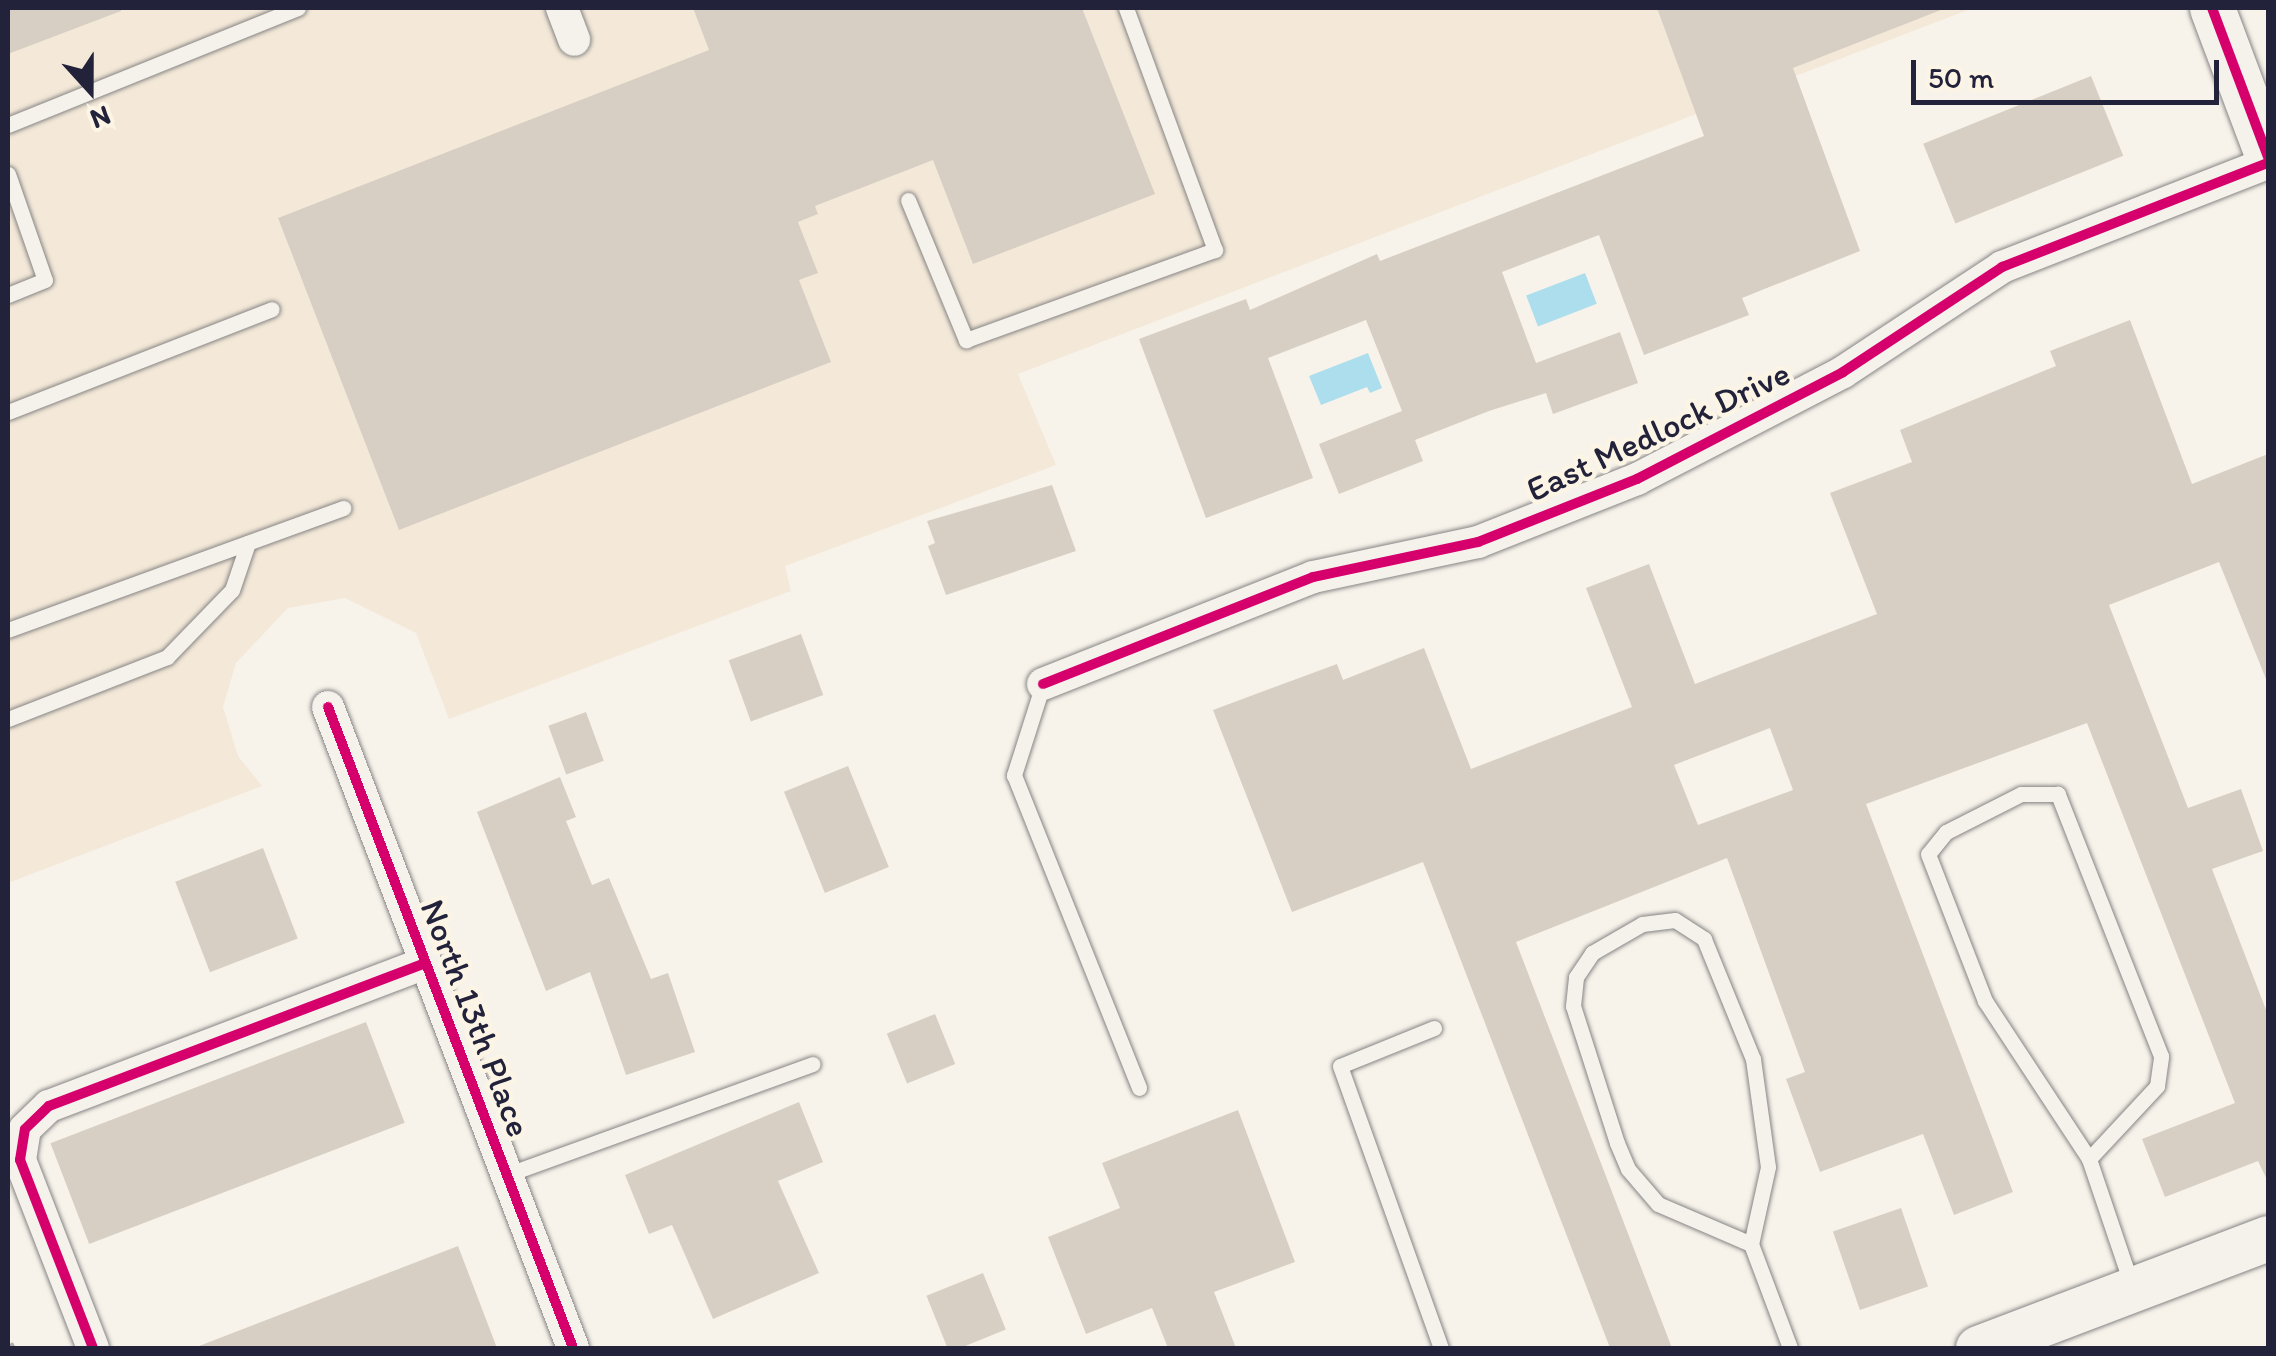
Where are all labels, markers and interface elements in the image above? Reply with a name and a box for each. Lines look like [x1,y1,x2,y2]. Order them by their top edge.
north arrow [40,40,140,140]
scale bar [1916,40,2224,102]
text: 50 m [1928,59,1994,96]
text: N [86,99,116,137]
street label: East Medlock Drive [1519,351,1797,511]
street label: North 13th Place [412,894,540,1142]

